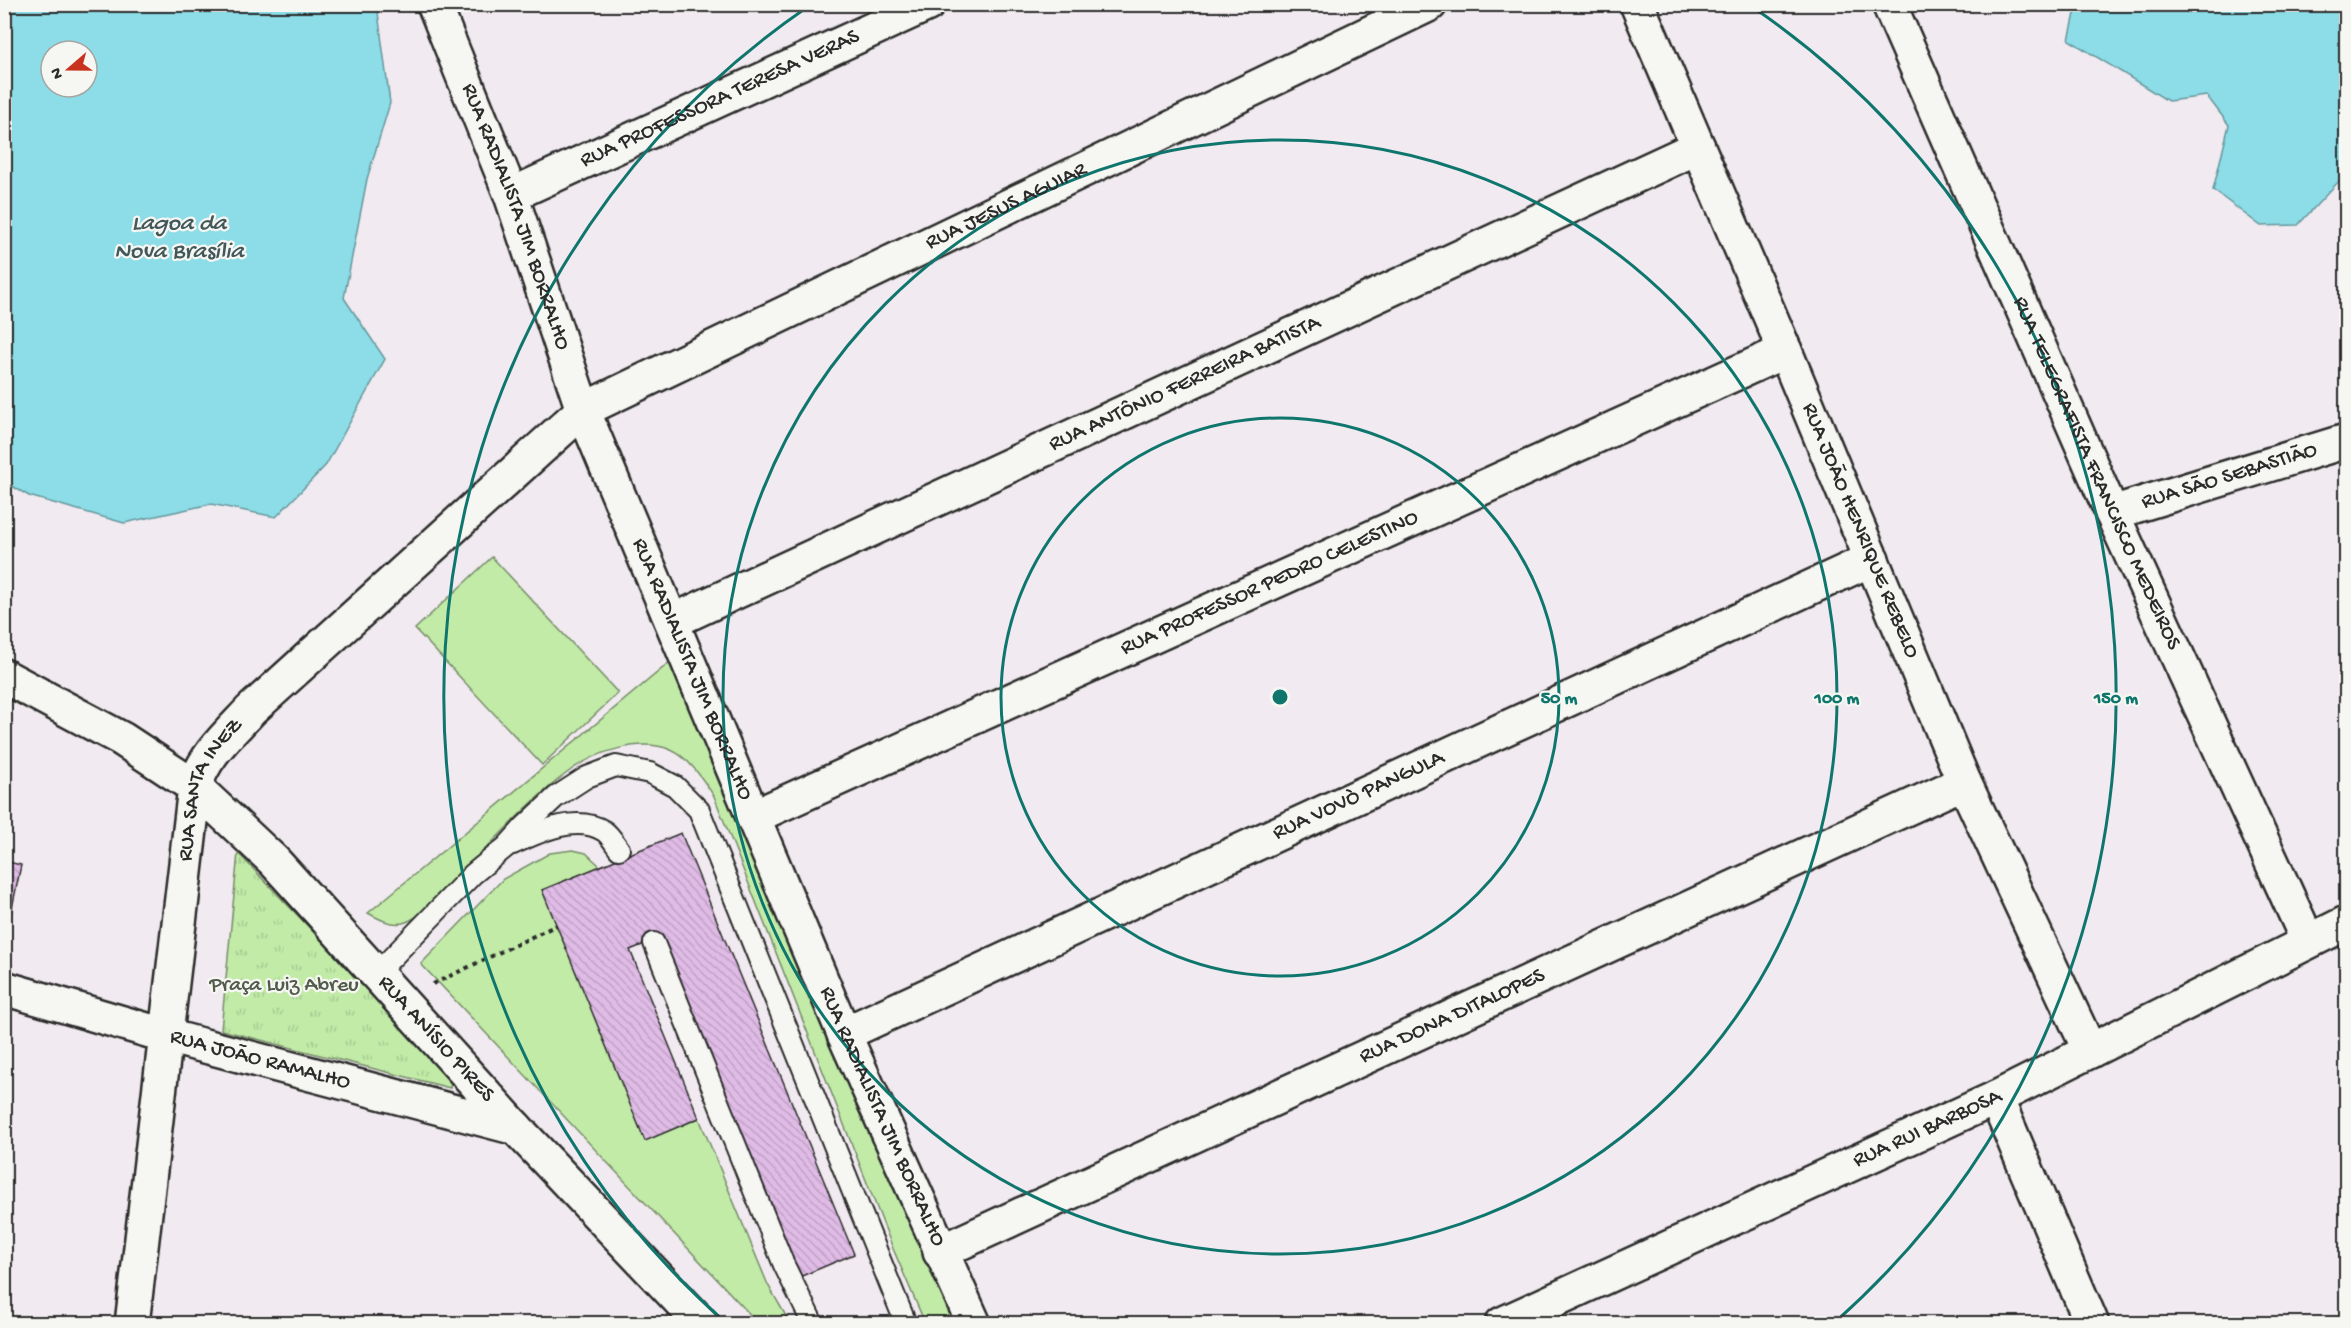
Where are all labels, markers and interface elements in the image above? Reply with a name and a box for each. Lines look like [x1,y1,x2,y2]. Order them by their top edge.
street label: RUA PROFESSORA TERESA VERAS [576,24,865,174]
north arrow [39,39,99,99]
text: N [47,64,69,81]
street label: RUA RADIALISTA JIM BORRALHO [455,80,575,354]
street label: RUA JESUS AGUIAR [922,157,1093,257]
water label: Lagoa da Nova Brasília [114,210,246,267]
street label: RUA TELEGRAFISTA FRANCISCO MEDEIROS [2006,293,2186,655]
street label: RUA ANTÔNIO FERREIRA BATISTA [1045,310,1326,458]
street label: RUA JOÃO HENRIQUE REBELO [1795,399,1924,662]
street label: RUA SÃO SEBASTIÃO [2139,438,2321,516]
street label: RUA PROFESSOR PEDRO CELESTINO [1117,505,1423,662]
street label: RUA RADIALISTA JIM BORRALHO [625,535,758,804]
centre of rings [1270,687,1290,707]
text: 50 m [1541,689,1578,710]
text: 100 m [1814,689,1860,710]
text: 150 m [2093,689,2138,710]
street label: RUA SANTA INEZ [173,713,249,863]
street label: RUA VOVÒ PANGULA [1269,745,1449,847]
street label: RUA DONA DITALOPES [1356,963,1550,1070]
street label: RUA ANÍSIO PIRES [372,971,500,1109]
park label: Praça Luiz Abreu [208,973,359,999]
street label: RUA RADIALISTA JIM BORRALHO [813,983,951,1251]
street label: RUA JOÃO RAMALHO [167,1024,353,1097]
street label: RUA RUI BARBOSA [1849,1084,2007,1175]

